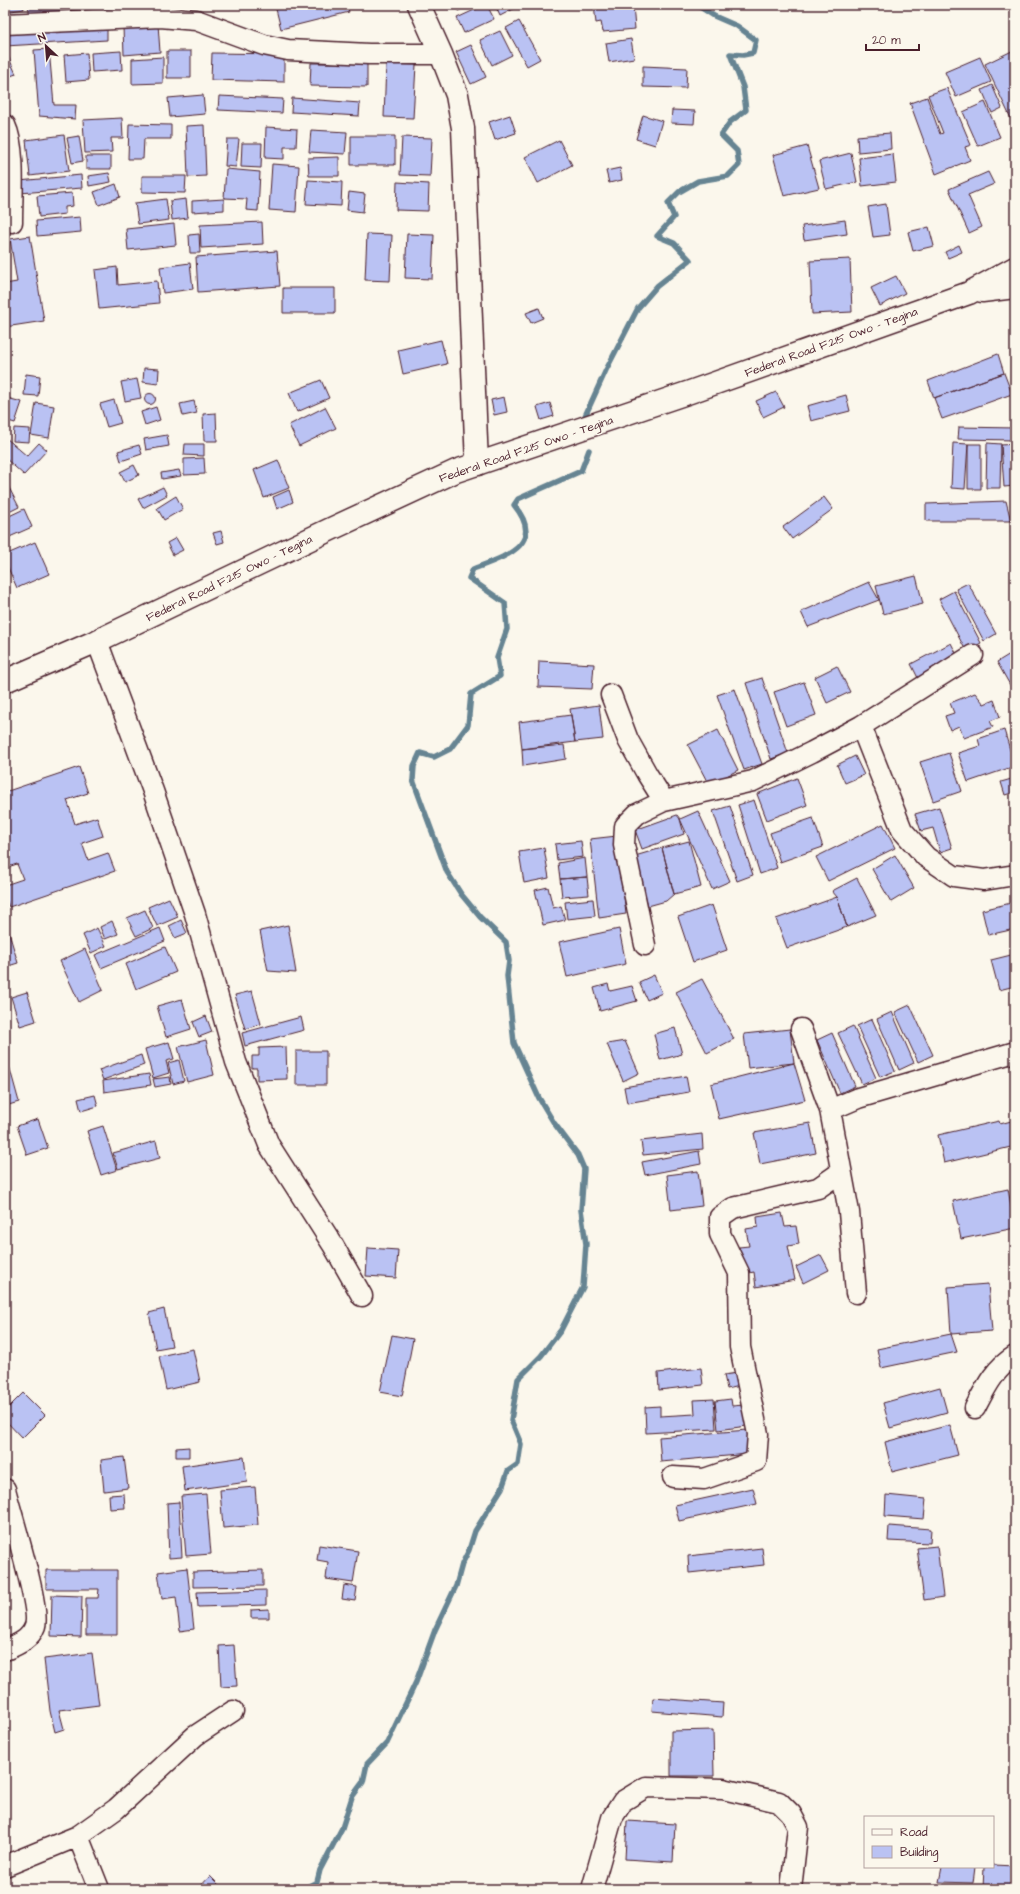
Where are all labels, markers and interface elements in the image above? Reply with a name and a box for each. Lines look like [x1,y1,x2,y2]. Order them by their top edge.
north arrow [26,26,66,66]
scale bar [866,26,919,52]
text: N [35,29,48,46]
text: 20 m [872,32,901,49]
street label: Federal Road F.215 Owo - Tegina [742,303,920,383]
street label: Federal Road F.215 Owo - Tegina [437,412,616,488]
street label: Federal Road F.215 Owo - Tegina [143,531,316,627]
legend [864,1816,994,1868]
text: Road [900,1824,928,1841]
text: Building [900,1844,938,1862]

